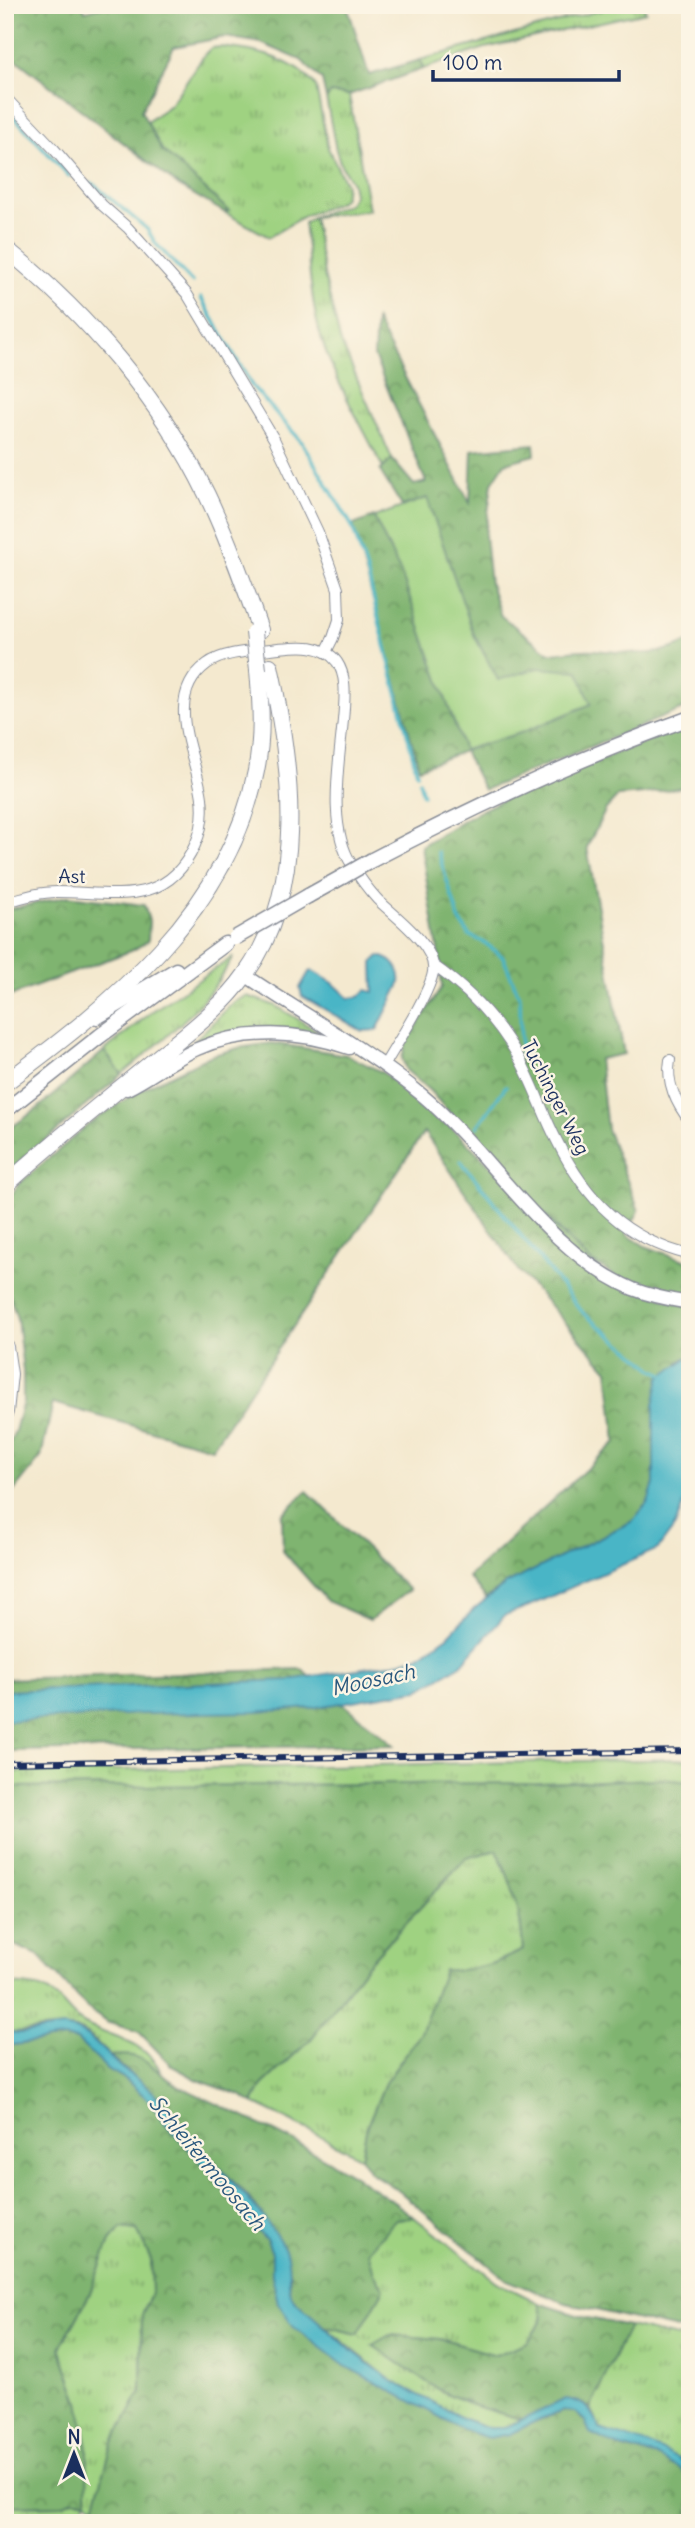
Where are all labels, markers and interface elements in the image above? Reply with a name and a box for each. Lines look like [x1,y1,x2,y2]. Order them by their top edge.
scale bar [433,38,618,82]
text: 100 m [443,49,502,76]
street label: Ast [58,864,86,888]
street label: Tuchinger Weg [517,1035,595,1159]
water label: Moosach [329,1657,418,1702]
water label: Schleifermoosach [143,2090,272,2236]
north arrow [38,2420,108,2490]
text: N [67,2425,81,2449]

